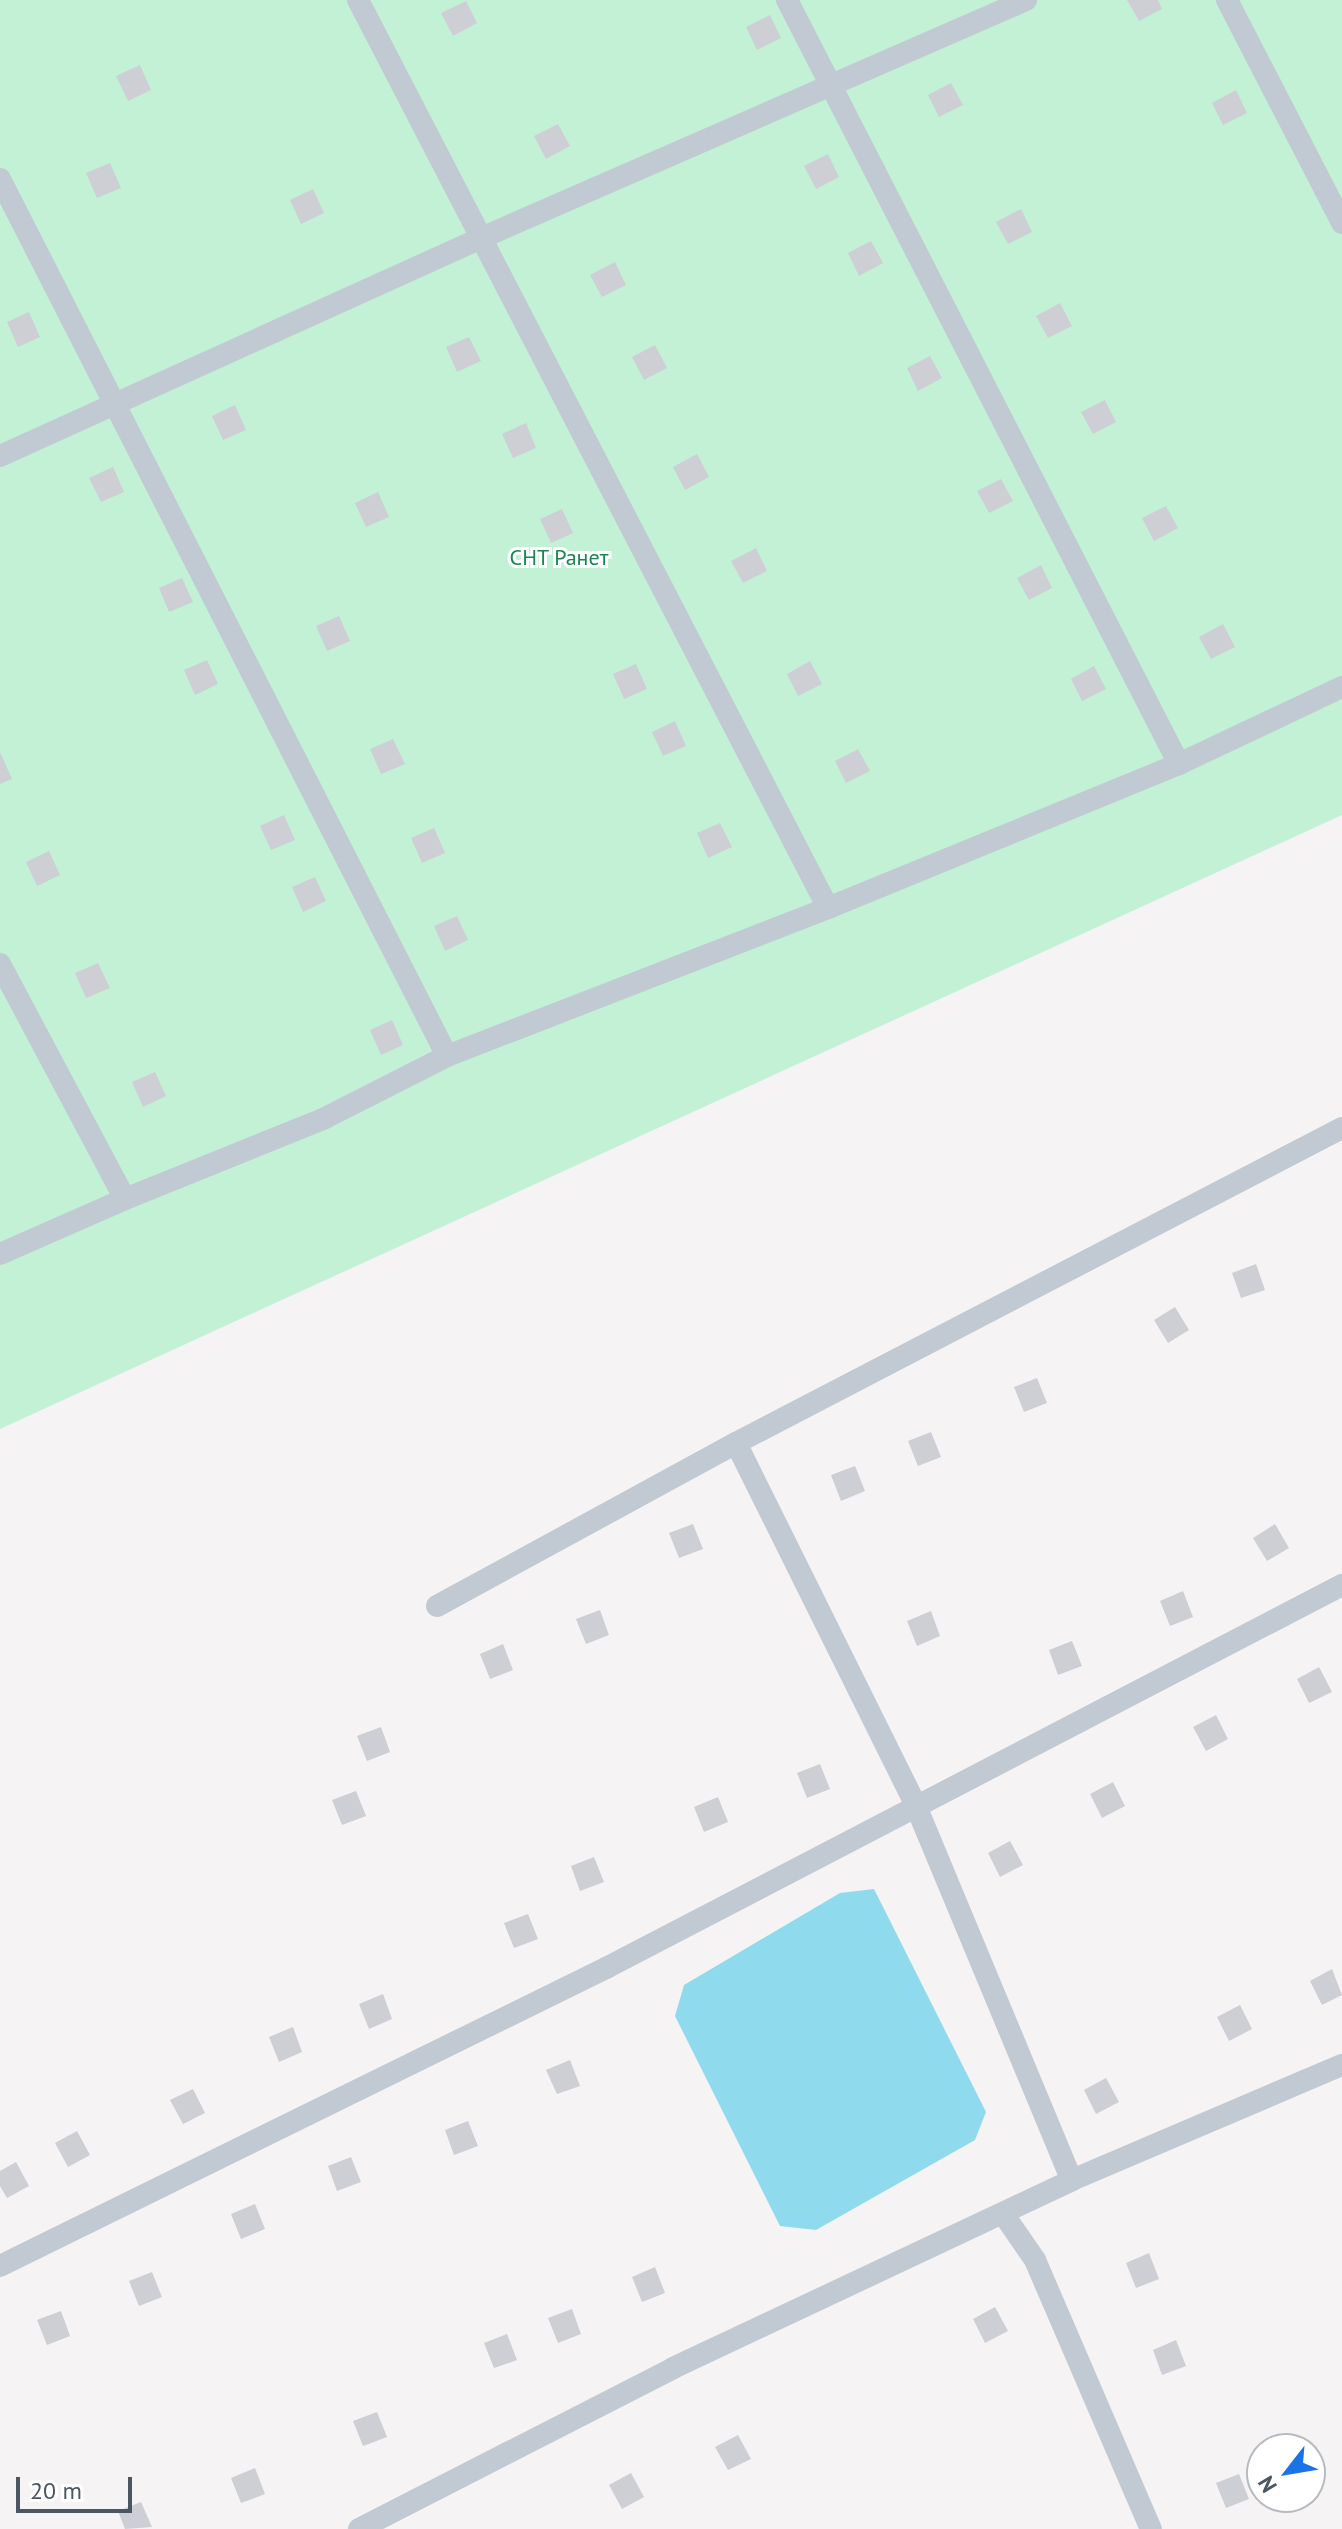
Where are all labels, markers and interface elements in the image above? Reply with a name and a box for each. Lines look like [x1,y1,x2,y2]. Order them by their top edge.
park label: СНТ Ранет [509,545,609,571]
north arrow [1246,2433,1326,2513]
scale bar [20,2461,136,2511]
text: N [1251,2471,1283,2498]
text: 20 m [30,2475,82,2506]

